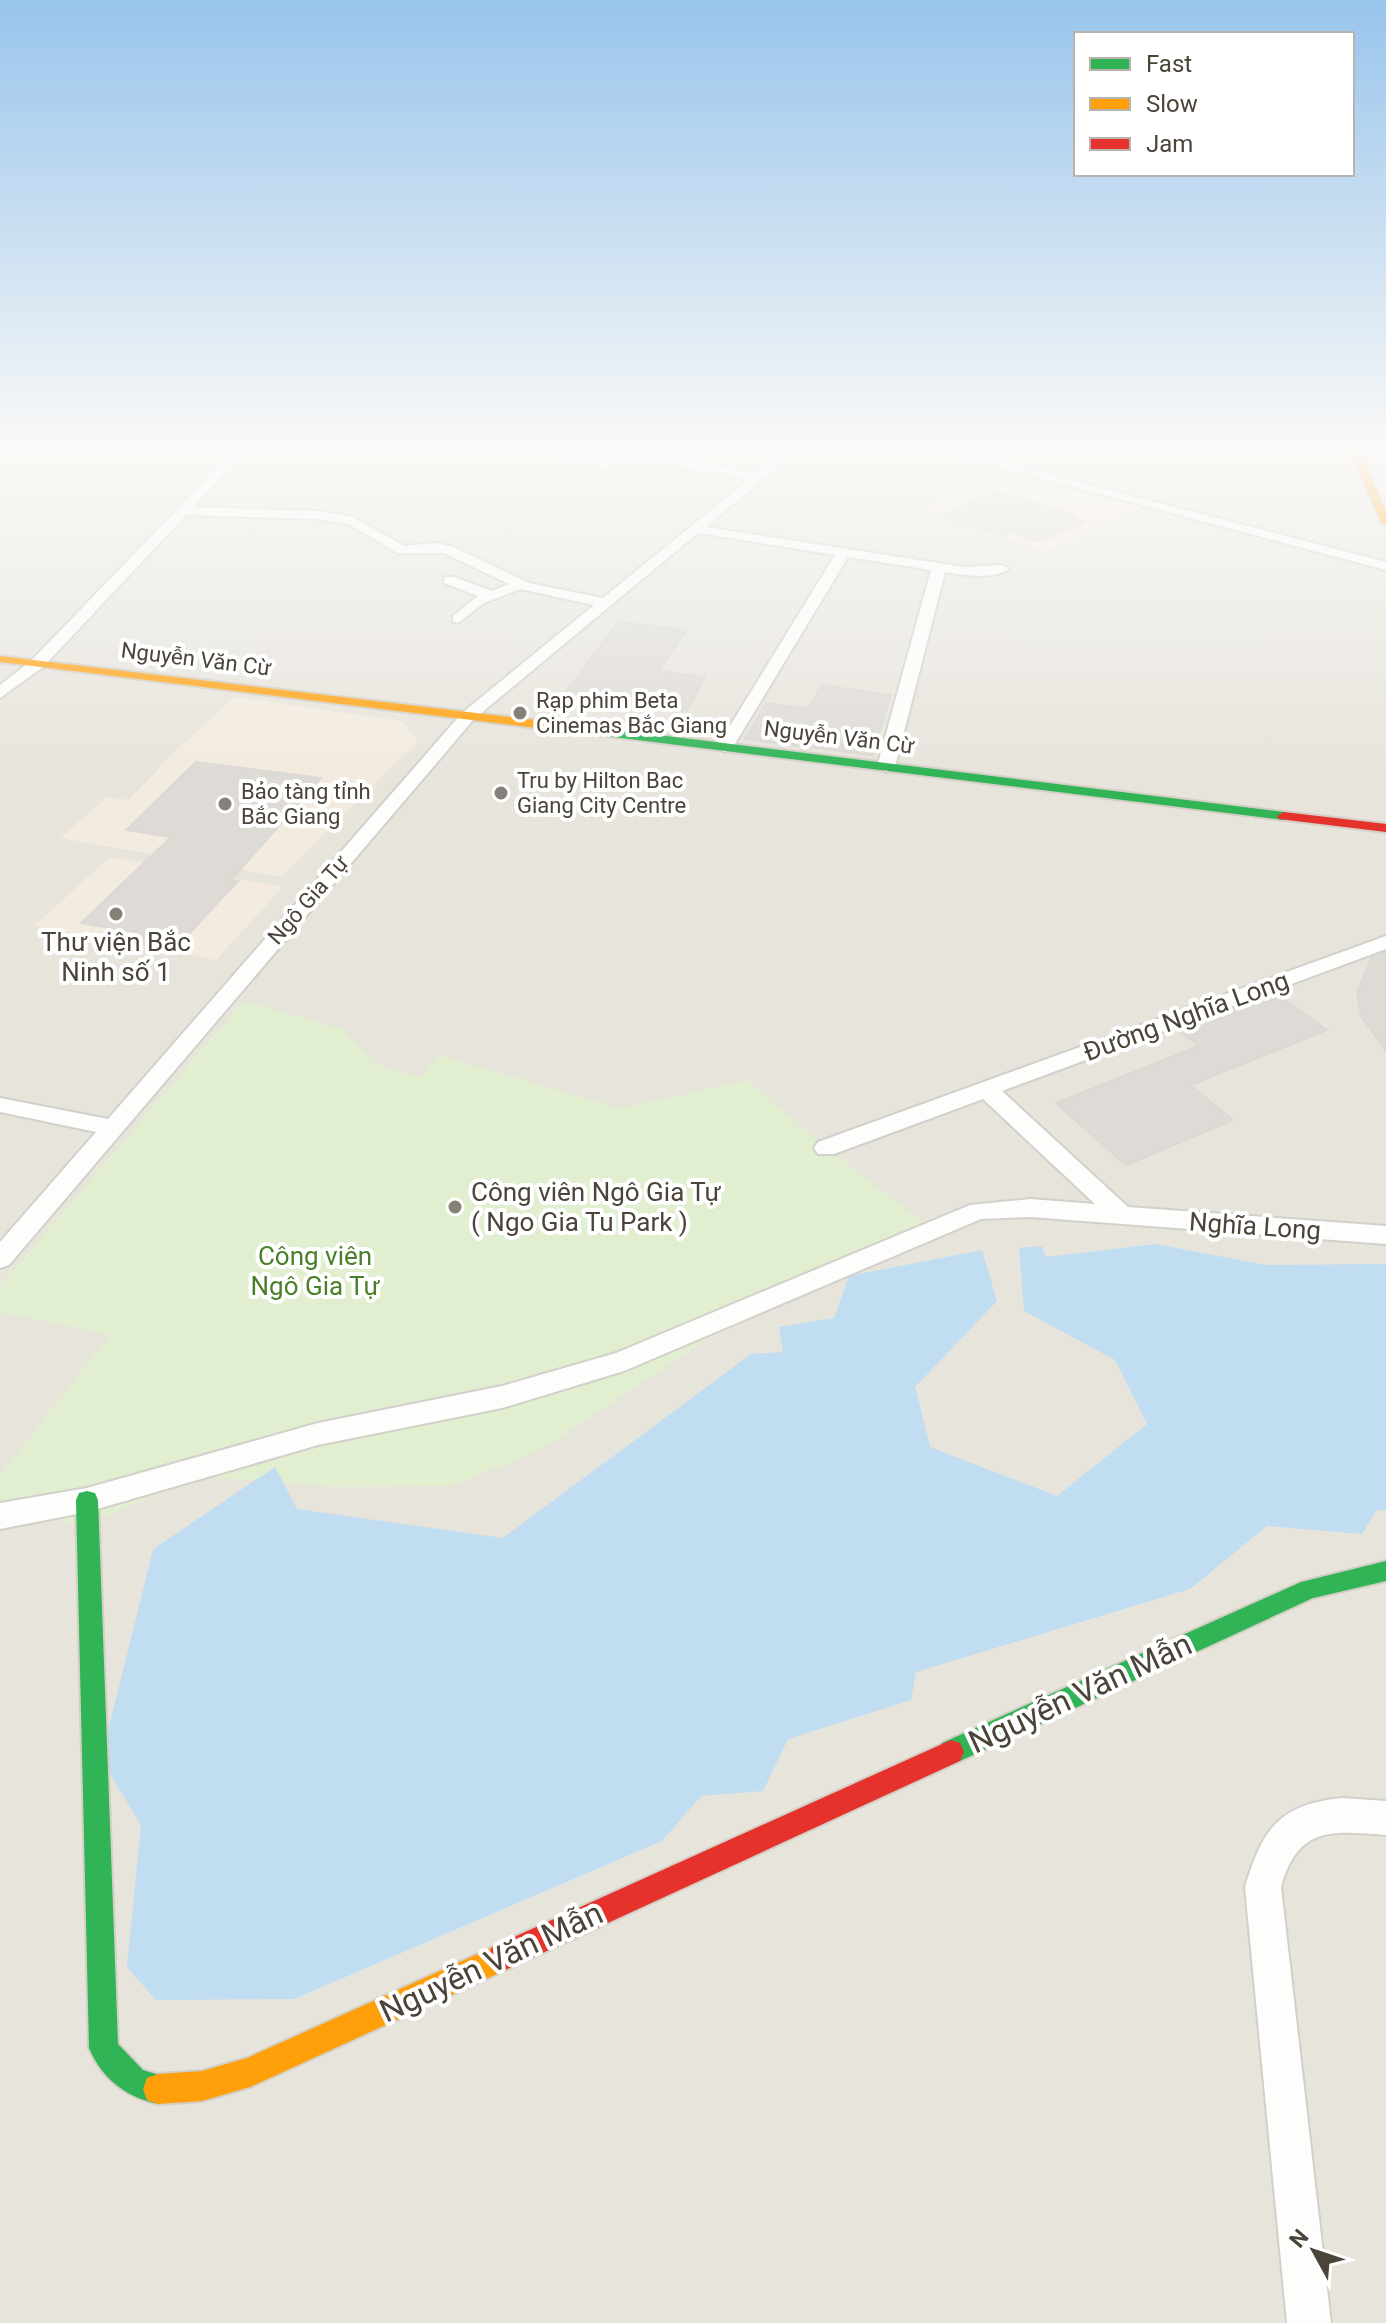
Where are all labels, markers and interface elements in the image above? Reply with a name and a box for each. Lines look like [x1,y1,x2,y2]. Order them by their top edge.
legend [1074,32,1354,176]
text: Fast [1146,50,1192,78]
text: Slow [1146,90,1198,118]
text: Jam [1146,130,1193,158]
street label: Nguyễn Văn Cừ [120,637,273,681]
place label: Rạp phim Beta Cinemas Bắc Giang [536,688,727,738]
marker: Rạp phim Beta Cinemas Bắc Giang [511,704,529,722]
street label: Nguyễn Văn Cừ [763,715,916,759]
place label: Tru by Hilton Bac Giang City Centre [517,768,686,818]
place label: Bảo tàng tỉnh Bắc Giang [241,779,371,829]
marker: Tru by Hilton Bac Giang City Centre [492,784,510,802]
marker: Bảo tàng tỉnh Bắc Giang [216,795,234,813]
street label: Ngô Gia Tự [263,850,353,949]
marker: Thư viện Bắc Ninh số 1 [107,905,125,923]
place label: Thư viện Bắc Ninh số 1 [41,927,191,987]
street label: Đường Nghĩa Long [1079,965,1293,1067]
place label: Công viên Ngô Gia Tự ( Ngo Gia Tu Park ) [471,1177,722,1237]
marker: Công viên Ngô Gia Tự ( Ngo Gia Tu Park ) [446,1198,464,1216]
street label: Nghĩa Long [1188,1206,1322,1246]
park label: Công viên Ngô Gia Tự [251,1241,380,1301]
street label: Nguyễn Văn Mẫn [962,1625,1198,1761]
street label: Nguyễn Văn Mẫn [373,1894,609,2030]
north arrow [1274,2211,1354,2291]
text: N [1284,2224,1314,2252]

